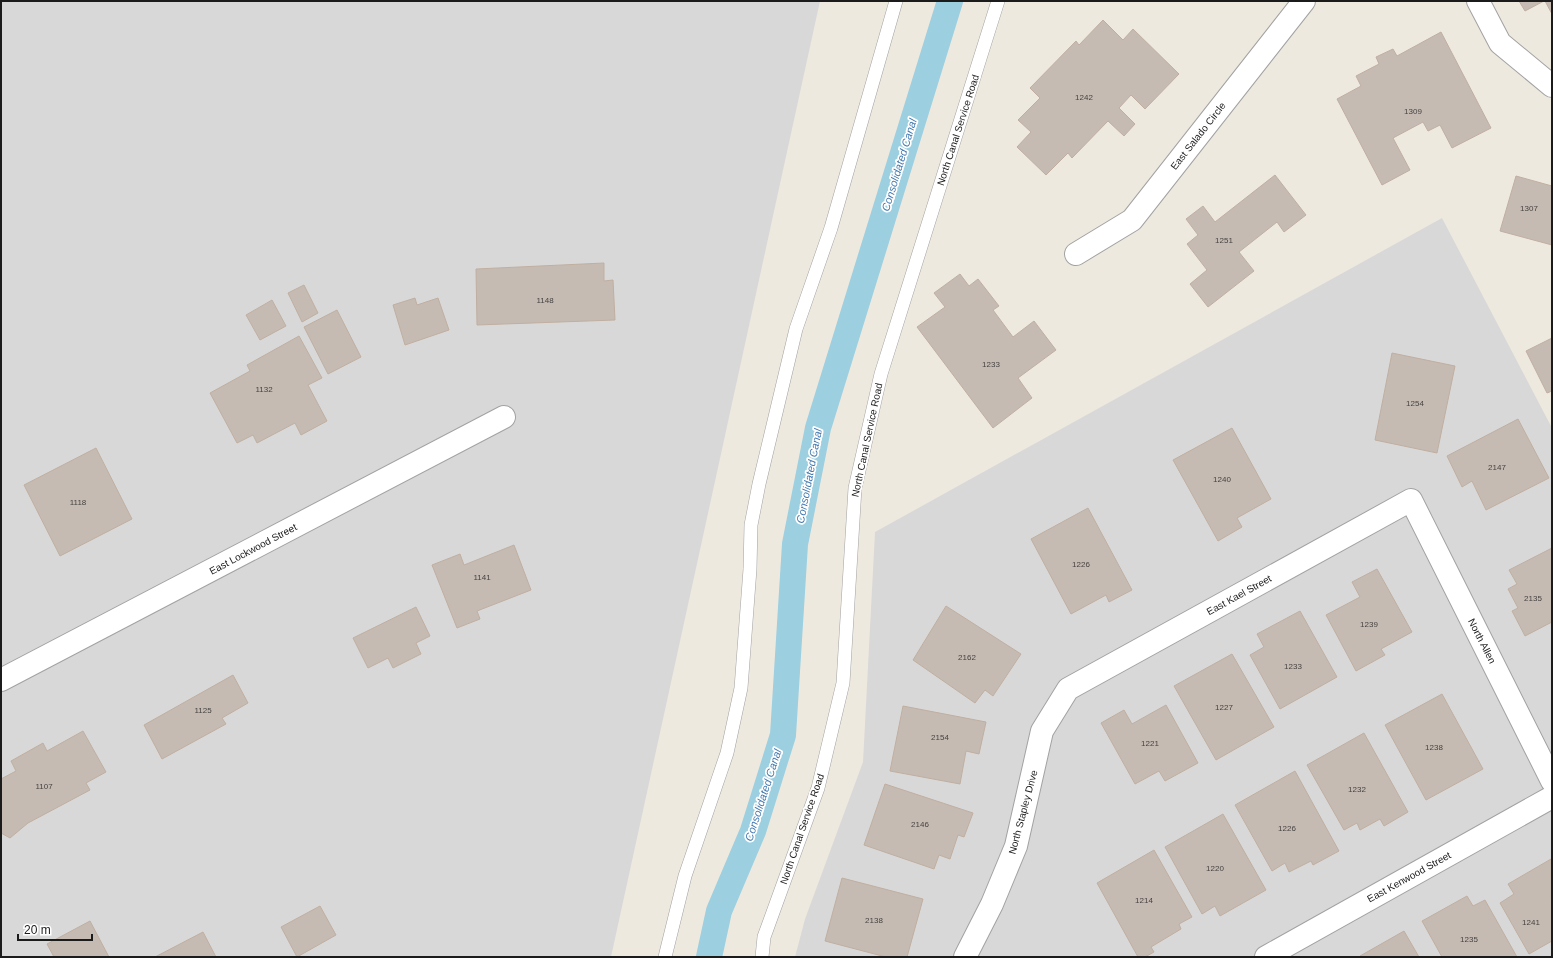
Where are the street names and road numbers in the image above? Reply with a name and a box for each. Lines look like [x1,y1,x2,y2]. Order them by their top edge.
street label: North Canal Service Road [935,73,981,187]
street label: East Salado Circle [1168,100,1228,172]
street label: North Canal Service Road [850,382,884,498]
street label: East Lockwood Street [207,521,299,577]
street label: East Kael Street [1205,573,1273,617]
street label: North Allen [1466,617,1498,665]
street label: North Stapley Drive [1006,768,1040,855]
street label: North Canal Service Road [778,772,826,886]
street label: East Kenwood Street [1365,849,1453,905]

